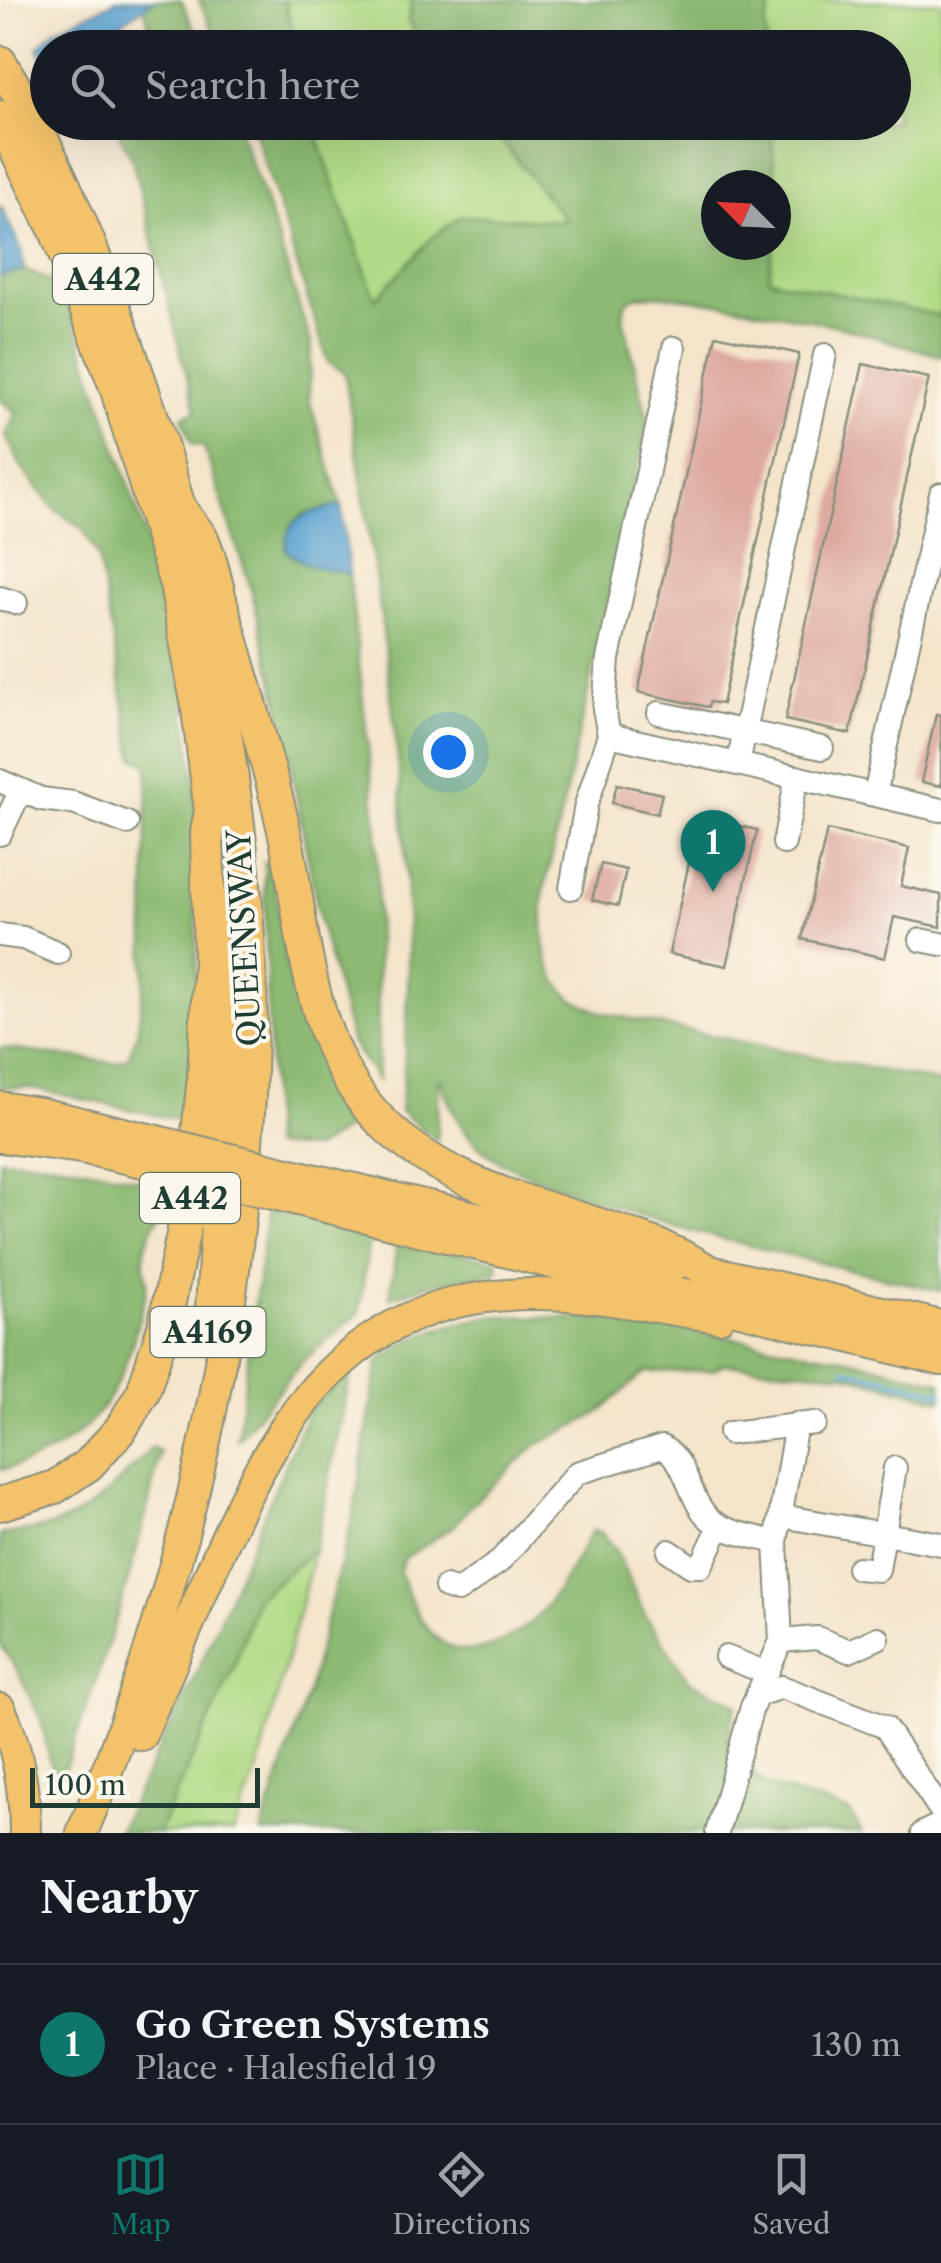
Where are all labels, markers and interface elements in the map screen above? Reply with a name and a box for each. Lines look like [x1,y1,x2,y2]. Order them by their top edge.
search box [30,30,911,140]
icon: search [65,58,120,113]
text: Search here [145,62,360,109]
north arrow [701,170,791,260]
road number: A442 [53,254,153,304]
your location [423,727,474,778]
pin: 1 [680,810,746,892]
street label: QUEENSWAY [219,827,269,1047]
road number: A442 [140,1173,240,1223]
road number: A4169 [150,1307,266,1357]
scale bar [30,1763,260,1808]
text: 100 m [45,1768,126,1802]
text: Nearby [40,1872,198,1924]
text: Go Green Systems [135,2001,490,2048]
text: 1 [65,2025,80,2064]
text: 130 m [811,2025,901,2064]
text: Place · Halesfield 19 [135,2048,437,2087]
tab: Map [111,2147,171,2241]
tab: Directions [392,2147,531,2241]
tab: Saved [752,2147,830,2241]

